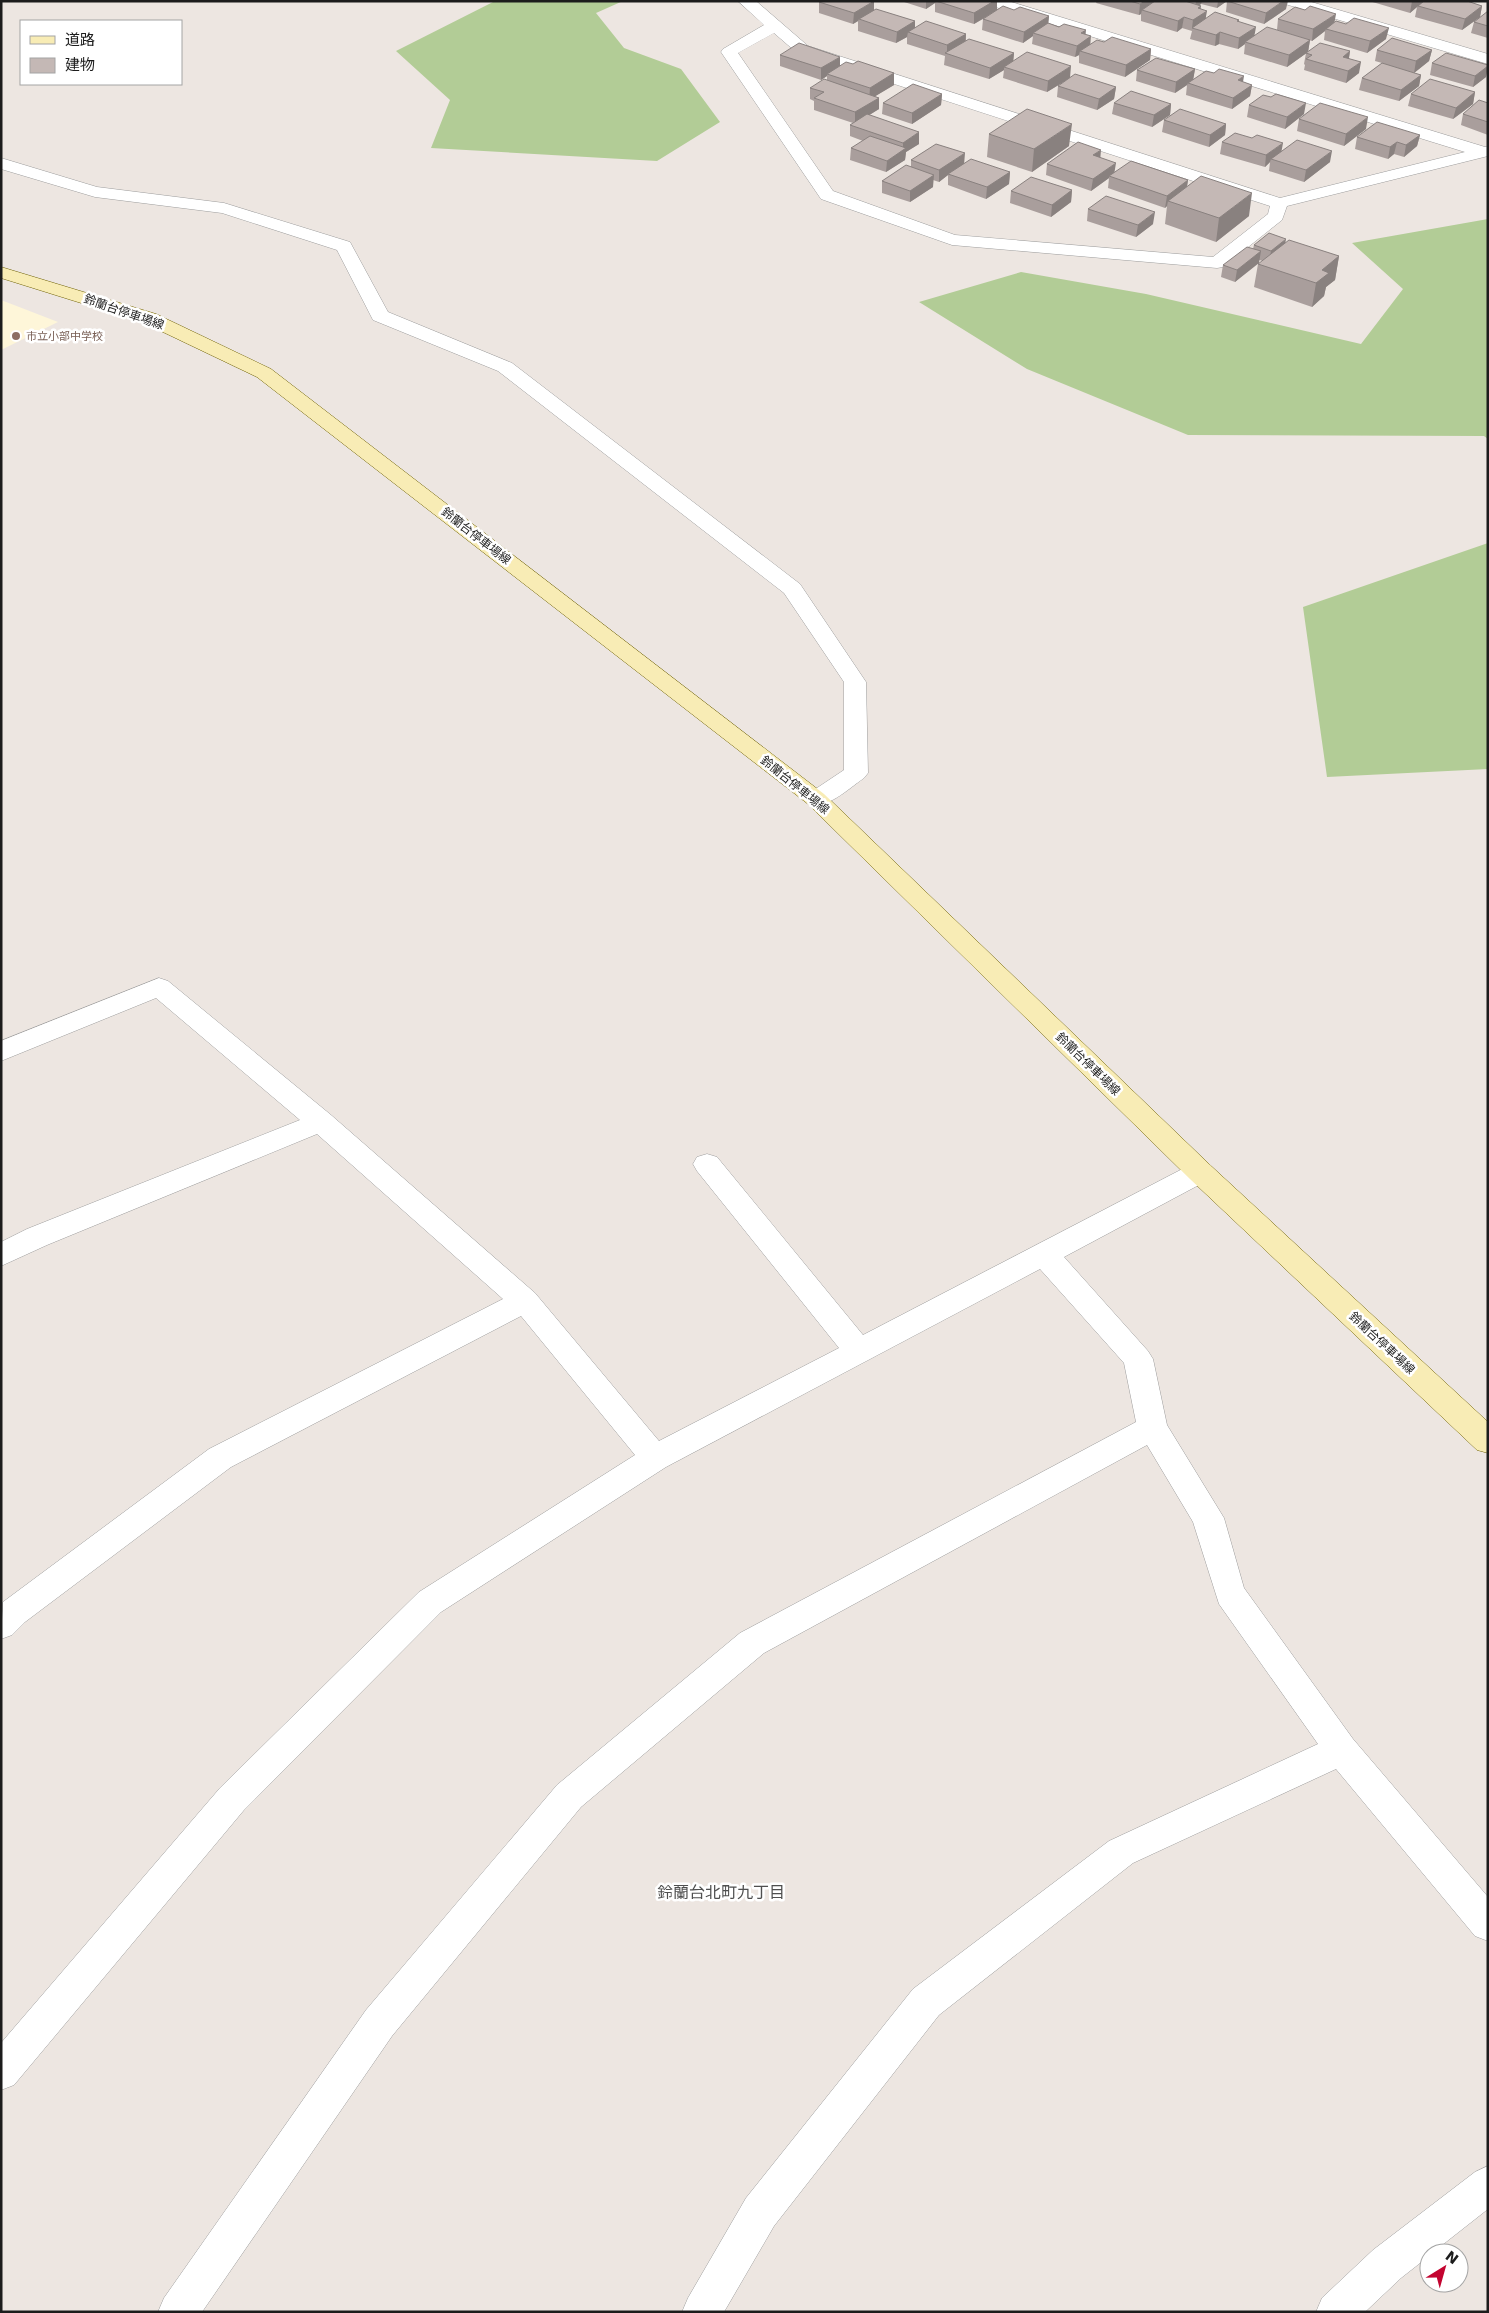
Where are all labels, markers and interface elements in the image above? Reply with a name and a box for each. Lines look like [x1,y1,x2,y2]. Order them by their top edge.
legend [20,20,182,85]
text: 道路 [65,31,95,49]
text: 建物 [65,56,95,74]
street label: 鈴蘭台停車場線 [82,292,166,332]
marker: 市立小部中学校 [10,330,22,342]
place label: 市立小部中学校 [26,330,103,343]
street label: 鈴蘭台停車場線 [439,505,513,567]
street label: 鈴蘭台停車場線 [758,753,832,817]
street label: 鈴蘭台停車場線 [1053,1030,1123,1098]
street label: 鈴蘭台停車場線 [1347,1309,1417,1377]
district label: 鈴蘭台北町九丁目 [657,1883,785,1902]
north arrow [1419,2243,1469,2293]
text: N [1442,2248,1461,2268]

